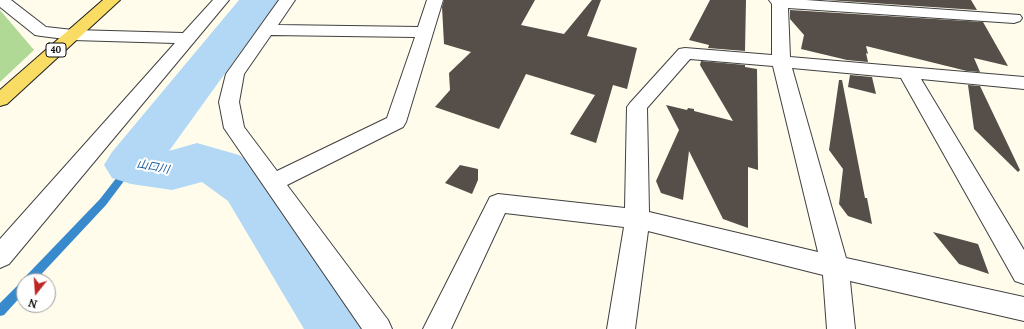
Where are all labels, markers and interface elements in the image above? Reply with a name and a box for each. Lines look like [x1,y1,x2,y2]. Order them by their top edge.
road number: 40 [46,43,66,57]
water label: 山口川 [136,157,170,177]
north arrow [16,273,56,313]
text: N [27,296,39,311]

